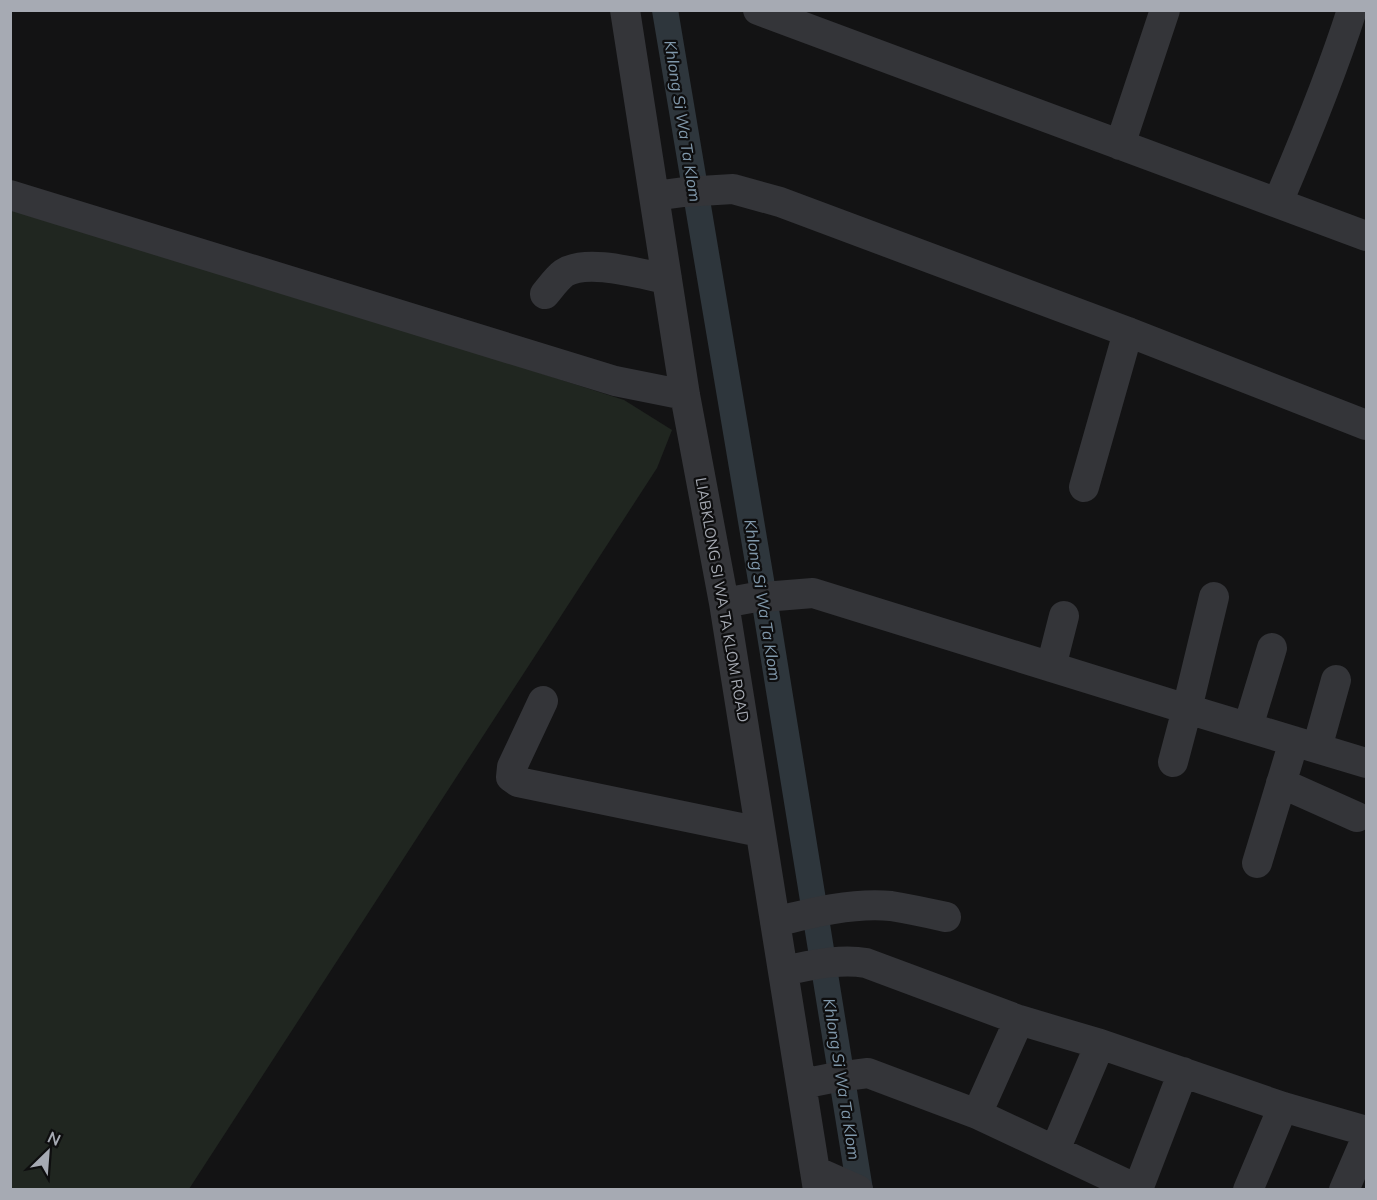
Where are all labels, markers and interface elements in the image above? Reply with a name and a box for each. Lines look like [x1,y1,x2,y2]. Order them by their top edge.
water label: Khlong Si Wa Ta Klom [660,39,706,203]
street label: LIABKLONG SI WA TA KLOM ROAD [692,476,753,724]
water label: Khlong Si Wa Ta Klom [740,518,786,682]
water label: Khlong Si Wa Ta Klom [819,997,865,1161]
north arrow [18,1122,78,1182]
text: N [45,1127,64,1150]

